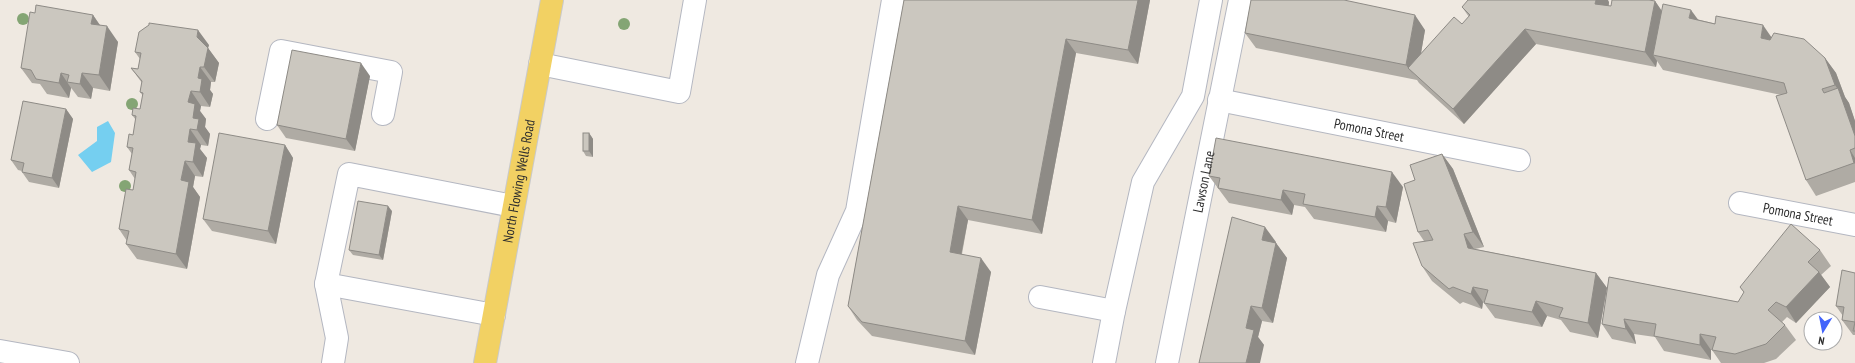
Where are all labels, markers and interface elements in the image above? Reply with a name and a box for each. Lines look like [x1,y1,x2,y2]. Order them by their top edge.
street label: Pomona Street [1332,114,1406,146]
street label: North Flowing Wells Road [498,118,539,244]
street label: Lawson Lane [1188,149,1219,214]
street label: Pomona Street [1761,199,1835,230]
north arrow [1803,311,1843,351]
text: N [1817,333,1825,348]

